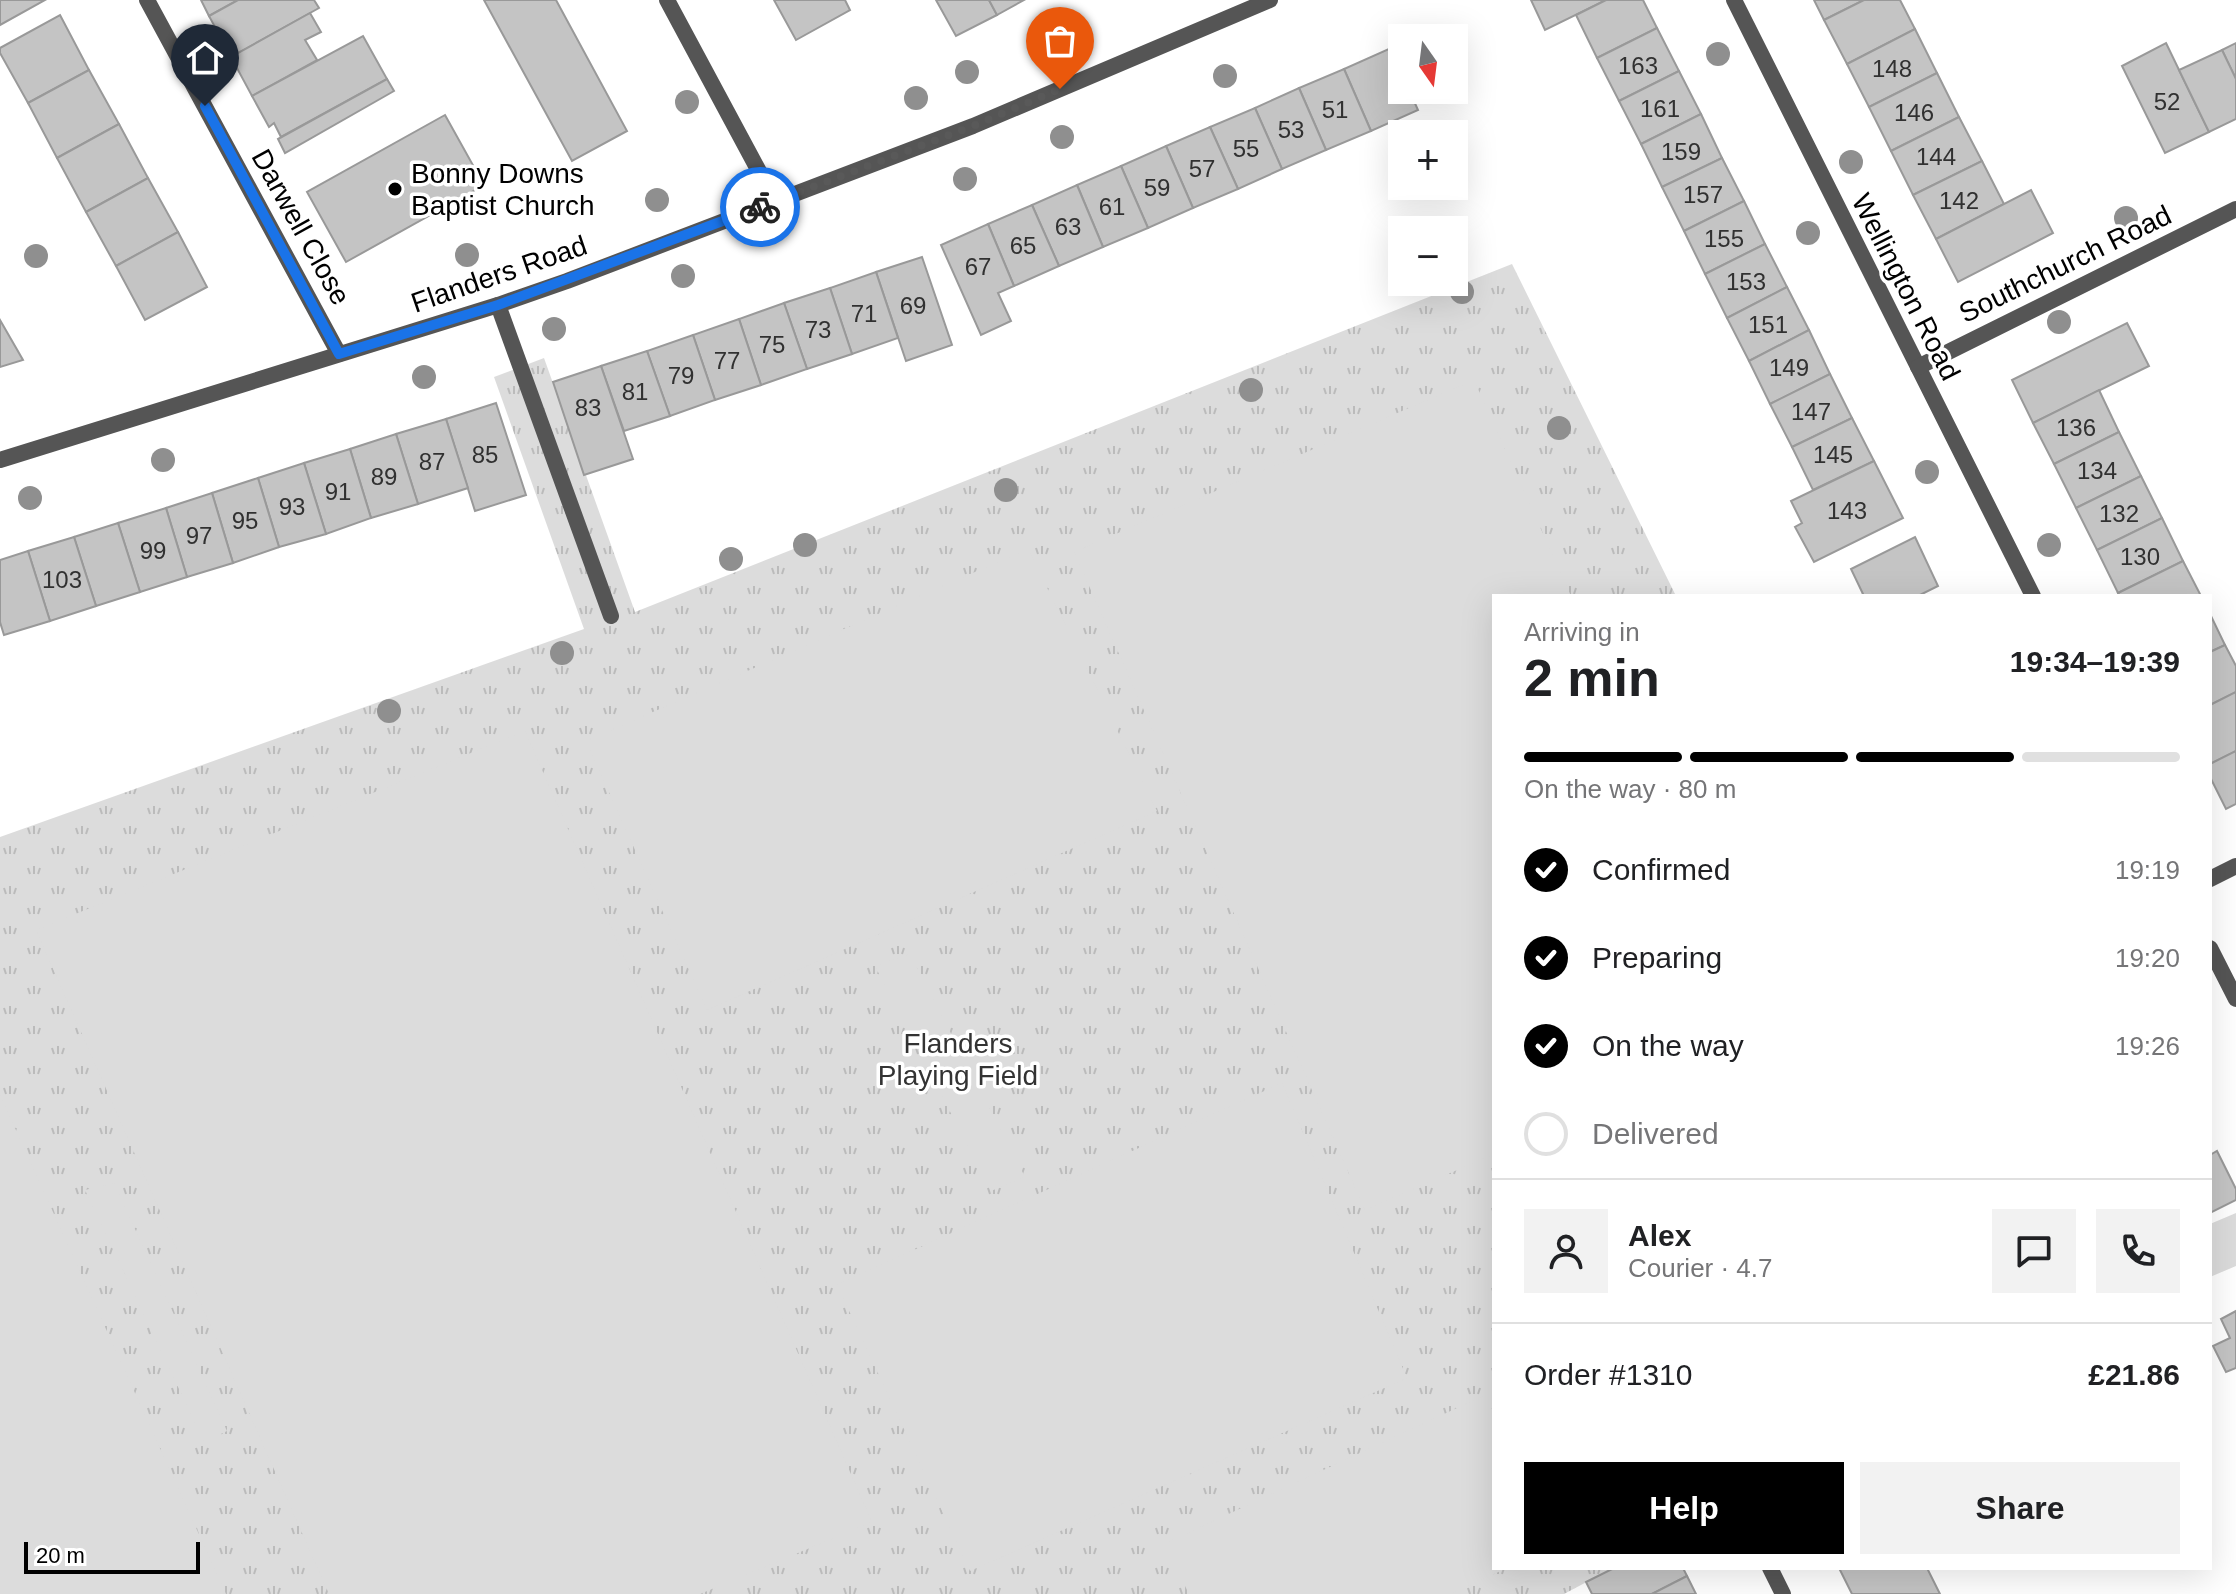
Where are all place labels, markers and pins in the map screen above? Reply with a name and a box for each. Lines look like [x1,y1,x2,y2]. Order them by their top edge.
pin [1026,7,1094,89]
pin [171,24,239,106]
place label: Bonny Downs Baptist Church [411,158,595,221]
marker: Bonny Downs Baptist Church [386,180,404,198]

